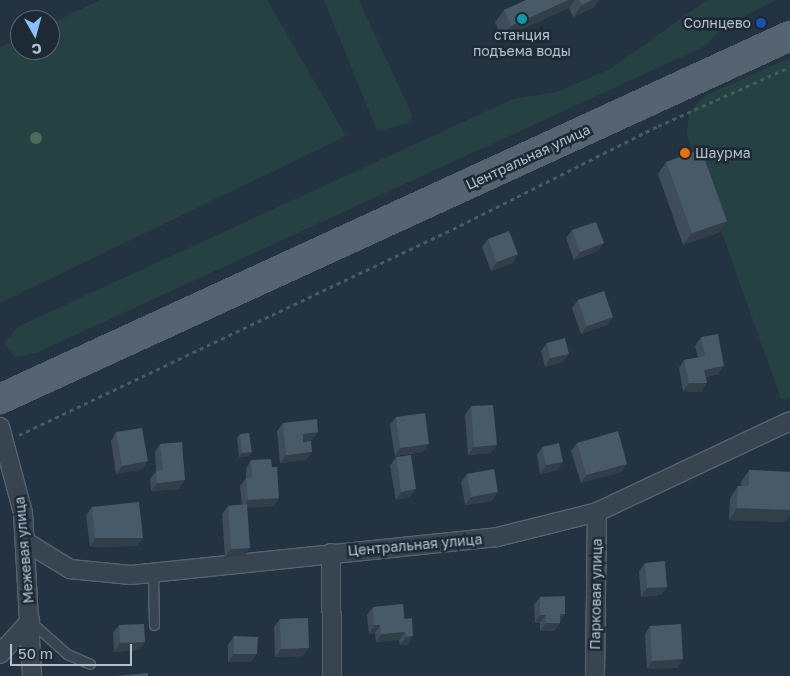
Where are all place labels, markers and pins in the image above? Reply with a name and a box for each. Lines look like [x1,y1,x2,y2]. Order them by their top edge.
marker: станция подъема воды [516,13,528,25]
place label: Солнцево [683,15,751,31]
marker: Солнцево [755,17,767,29]
place label: станция подъема воды [473,27,571,59]
place label: Шаурма [695,145,751,161]
marker: Шаурма [679,147,691,159]

